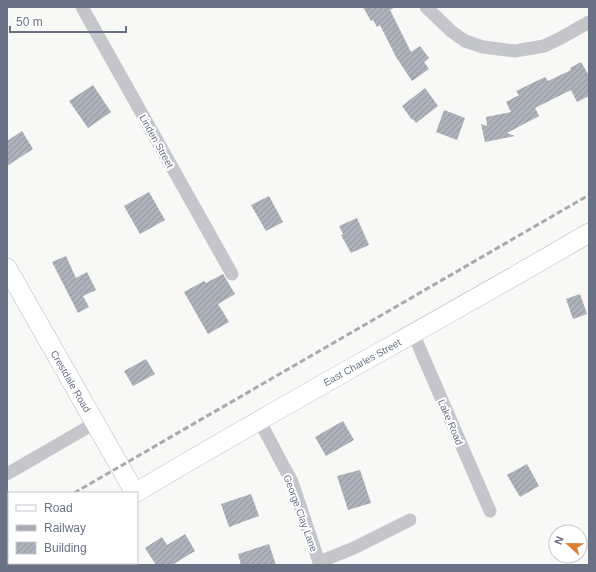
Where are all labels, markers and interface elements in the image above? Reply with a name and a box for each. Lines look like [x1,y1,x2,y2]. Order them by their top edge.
scale bar [10,8,126,34]
text: 50 m [16,15,43,29]
street label: Linden Street [137,113,176,170]
street label: East Charles Street [322,337,403,388]
street label: Crestdale Road [48,348,93,414]
street label: Lake Road [436,398,465,447]
street label: George Clay Lane [281,473,320,554]
legend [8,492,138,564]
text: Road [44,501,73,515]
text: Railway [44,521,86,535]
north arrow [548,524,588,564]
text: N [552,534,566,546]
text: Building [44,541,87,555]

